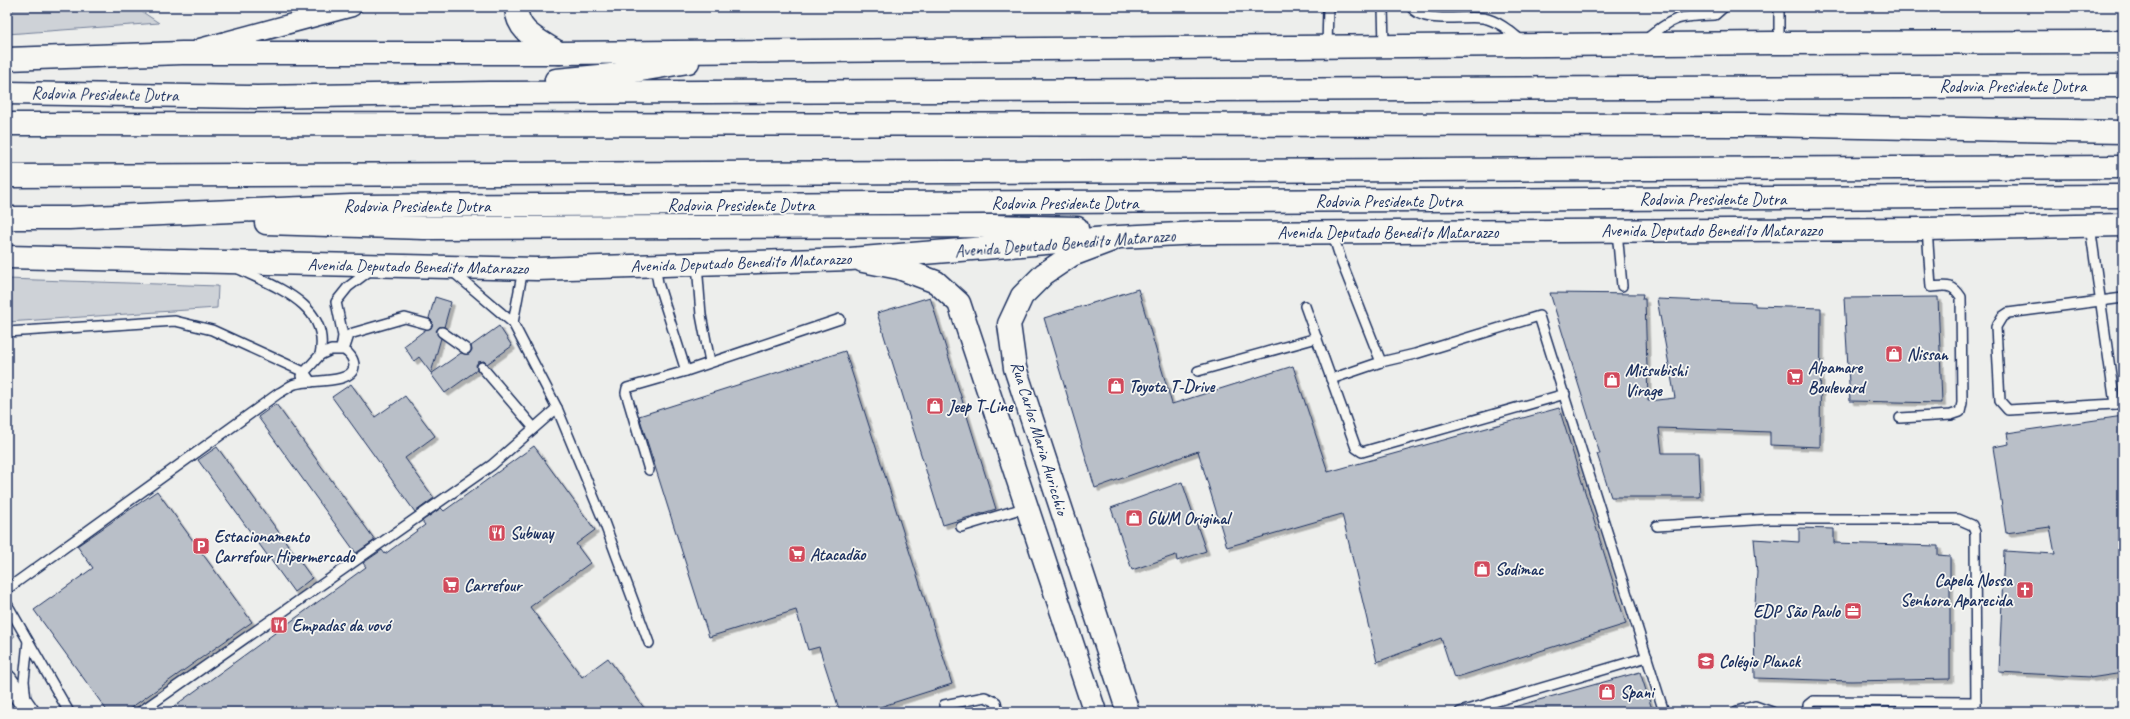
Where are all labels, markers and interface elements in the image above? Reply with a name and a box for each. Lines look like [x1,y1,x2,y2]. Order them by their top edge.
street label: Rodovia Presidente Dutra [1940,76,2088,97]
street label: Rodovia Presidente Dutra [31,83,180,106]
street label: Rodovia Presidente Dutra [1640,189,1788,210]
street label: Rodovia Presidente Dutra [1316,191,1464,212]
street label: Rodovia Presidente Dutra [992,193,1140,214]
street label: Rodovia Presidente Dutra [668,195,816,216]
street label: Rodovia Presidente Dutra [344,196,492,217]
street label: Avenida Deputado Benedito Matarazzo [1602,220,1823,241]
street label: Avenida Deputado Benedito Matarazzo [1278,222,1499,243]
street label: Avenida Deputado Benedito Matarazzo [954,225,1177,262]
street label: Avenida Deputado Benedito Matarazzo [630,248,853,277]
street label: Avenida Deputado Benedito Matarazzo [307,254,530,279]
shop icon: Nissan [1884,344,1904,364]
place label: Nissan [1907,344,1949,365]
place label: Alpamare Boulevard [1808,357,1867,398]
street label: Rua Carlos Maria Auricchio [1006,359,1073,519]
place label: Mitsubishi Virage [1625,360,1689,401]
supermarket icon: Alpamare Boulevard [1785,367,1805,387]
shop icon: Mitsubishi Virage [1602,370,1622,390]
shop icon: Toyota T-Drive [1106,376,1126,396]
place label: Toyota T-Drive [1129,376,1216,397]
shop icon: Jeep T-Line [925,396,945,416]
place label: Jeep T-Line [947,396,1014,417]
shop icon: GWM Original [1124,508,1144,528]
place label: GWM Original [1147,508,1233,529]
restaurant icon: Subway [487,523,507,543]
place label: Subway [510,523,556,544]
place label: Estacionamento Carrefour Hipermercado [214,526,356,567]
parking icon: Estacionamento Carrefour Hipermercado [191,536,211,556]
supermarket icon: Atacadão [787,544,807,564]
place label: Atacadão [810,544,867,565]
shop icon: Sodimac [1472,559,1492,579]
place label: Sodimac [1495,559,1544,580]
place label: Capela Nossa Senhora Aparecida [1900,570,2014,611]
supermarket icon: Carrefour [441,575,461,595]
place label: Carrefour [464,575,523,596]
church icon: Capela Nossa Senhora Aparecida [2015,580,2035,600]
place label: EDP São Paulo [1753,601,1842,622]
office icon: EDP São Paulo [1843,601,1863,621]
restaurant icon: Empadas da vovó [269,615,289,635]
place label: Empadas da vovó [292,615,393,636]
school or university icon: Colégio Planck [1696,651,1716,671]
place label: Colégio Planck [1719,651,1802,672]
shop icon: Spani [1597,682,1617,702]
place label: Spani [1620,682,1656,703]

